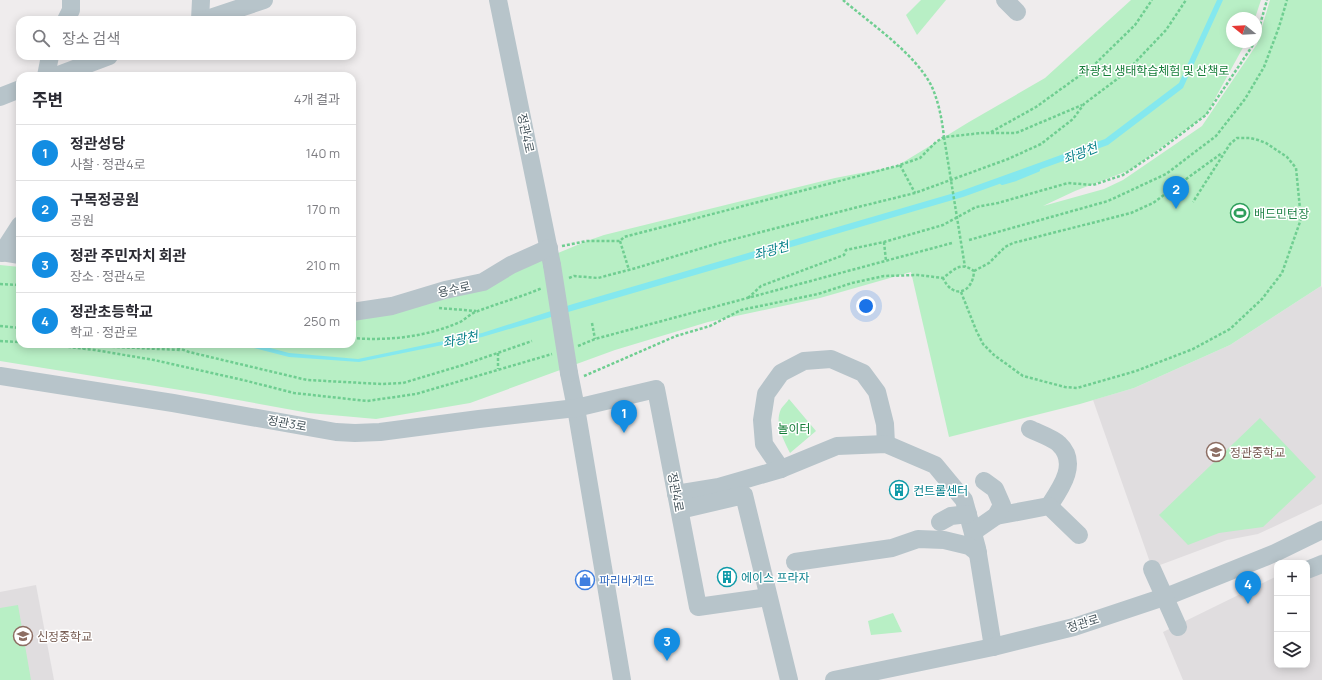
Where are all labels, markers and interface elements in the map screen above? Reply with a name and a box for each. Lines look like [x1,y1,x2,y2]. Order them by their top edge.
north arrow [1226,12,1262,48]
search box [16,16,356,60]
icon: search [30,27,52,49]
text: 장소 검색 [62,28,120,49]
park label: 좌광천 생태학습체험 및 산책로 [1079,62,1229,79]
text: 주변 [32,88,63,111]
text: 4개 결과 [294,90,340,108]
street label: 정관4로 [514,112,538,154]
text: 정관성당 [70,133,125,154]
water label: 좌광천 [1060,138,1101,168]
text: 1 [42,144,48,162]
text: 140 m [306,144,340,162]
text: 사찰 · 정관4로 [70,155,146,173]
pin: 2 [1163,176,1189,209]
text: 구목정공원 [70,189,139,210]
text: 2 [41,200,49,218]
text: 170 m [307,200,340,218]
sports icon: 배드민턴장 [1229,202,1251,224]
place label: 배드민턴장 [1254,205,1309,222]
text: 공원 [70,211,94,229]
water label: 좌광천 [751,236,792,264]
text: 정관 주민자치 회관 [70,245,186,266]
text: 3 [41,256,49,274]
text: 210 m [306,256,340,274]
text: 장소 · 정관4로 [70,267,146,285]
street label: 용수로 [436,277,472,301]
your location [856,296,876,316]
text: 정관초등학교 [70,301,153,322]
text: 4 [41,312,49,330]
text: 250 m [304,312,340,330]
text: 학교 · 정관로 [70,323,138,341]
water label: 좌광천 [441,326,480,352]
pin: 1 [611,400,637,433]
street label: 정관3로 [266,411,308,435]
park label: 놀이터 [777,420,811,437]
school or university icon: 정관중학교 [1205,441,1227,463]
place label: 정관중학교 [1230,444,1285,461]
street label: 정관4로 [664,471,688,513]
building icon: 컨트롤센터 [888,479,910,501]
place label: 컨트롤센터 [913,482,968,499]
map controls [1274,560,1310,668]
button: + [1274,560,1310,596]
building icon: 에이스 프라자 [716,566,738,588]
shop icon: 파리바게뜨 [574,569,596,591]
place label: 에이스 프라자 [741,569,810,586]
pin: 4 [1235,571,1261,604]
place label: 파리바게뜨 [599,572,654,589]
button: − [1274,596,1310,632]
street label: 정관로 [1065,610,1101,636]
school or university icon: 신정중학교 [12,625,34,647]
place label: 신정중학교 [37,628,92,645]
pin: 3 [654,628,680,661]
button: layers [1274,632,1310,668]

